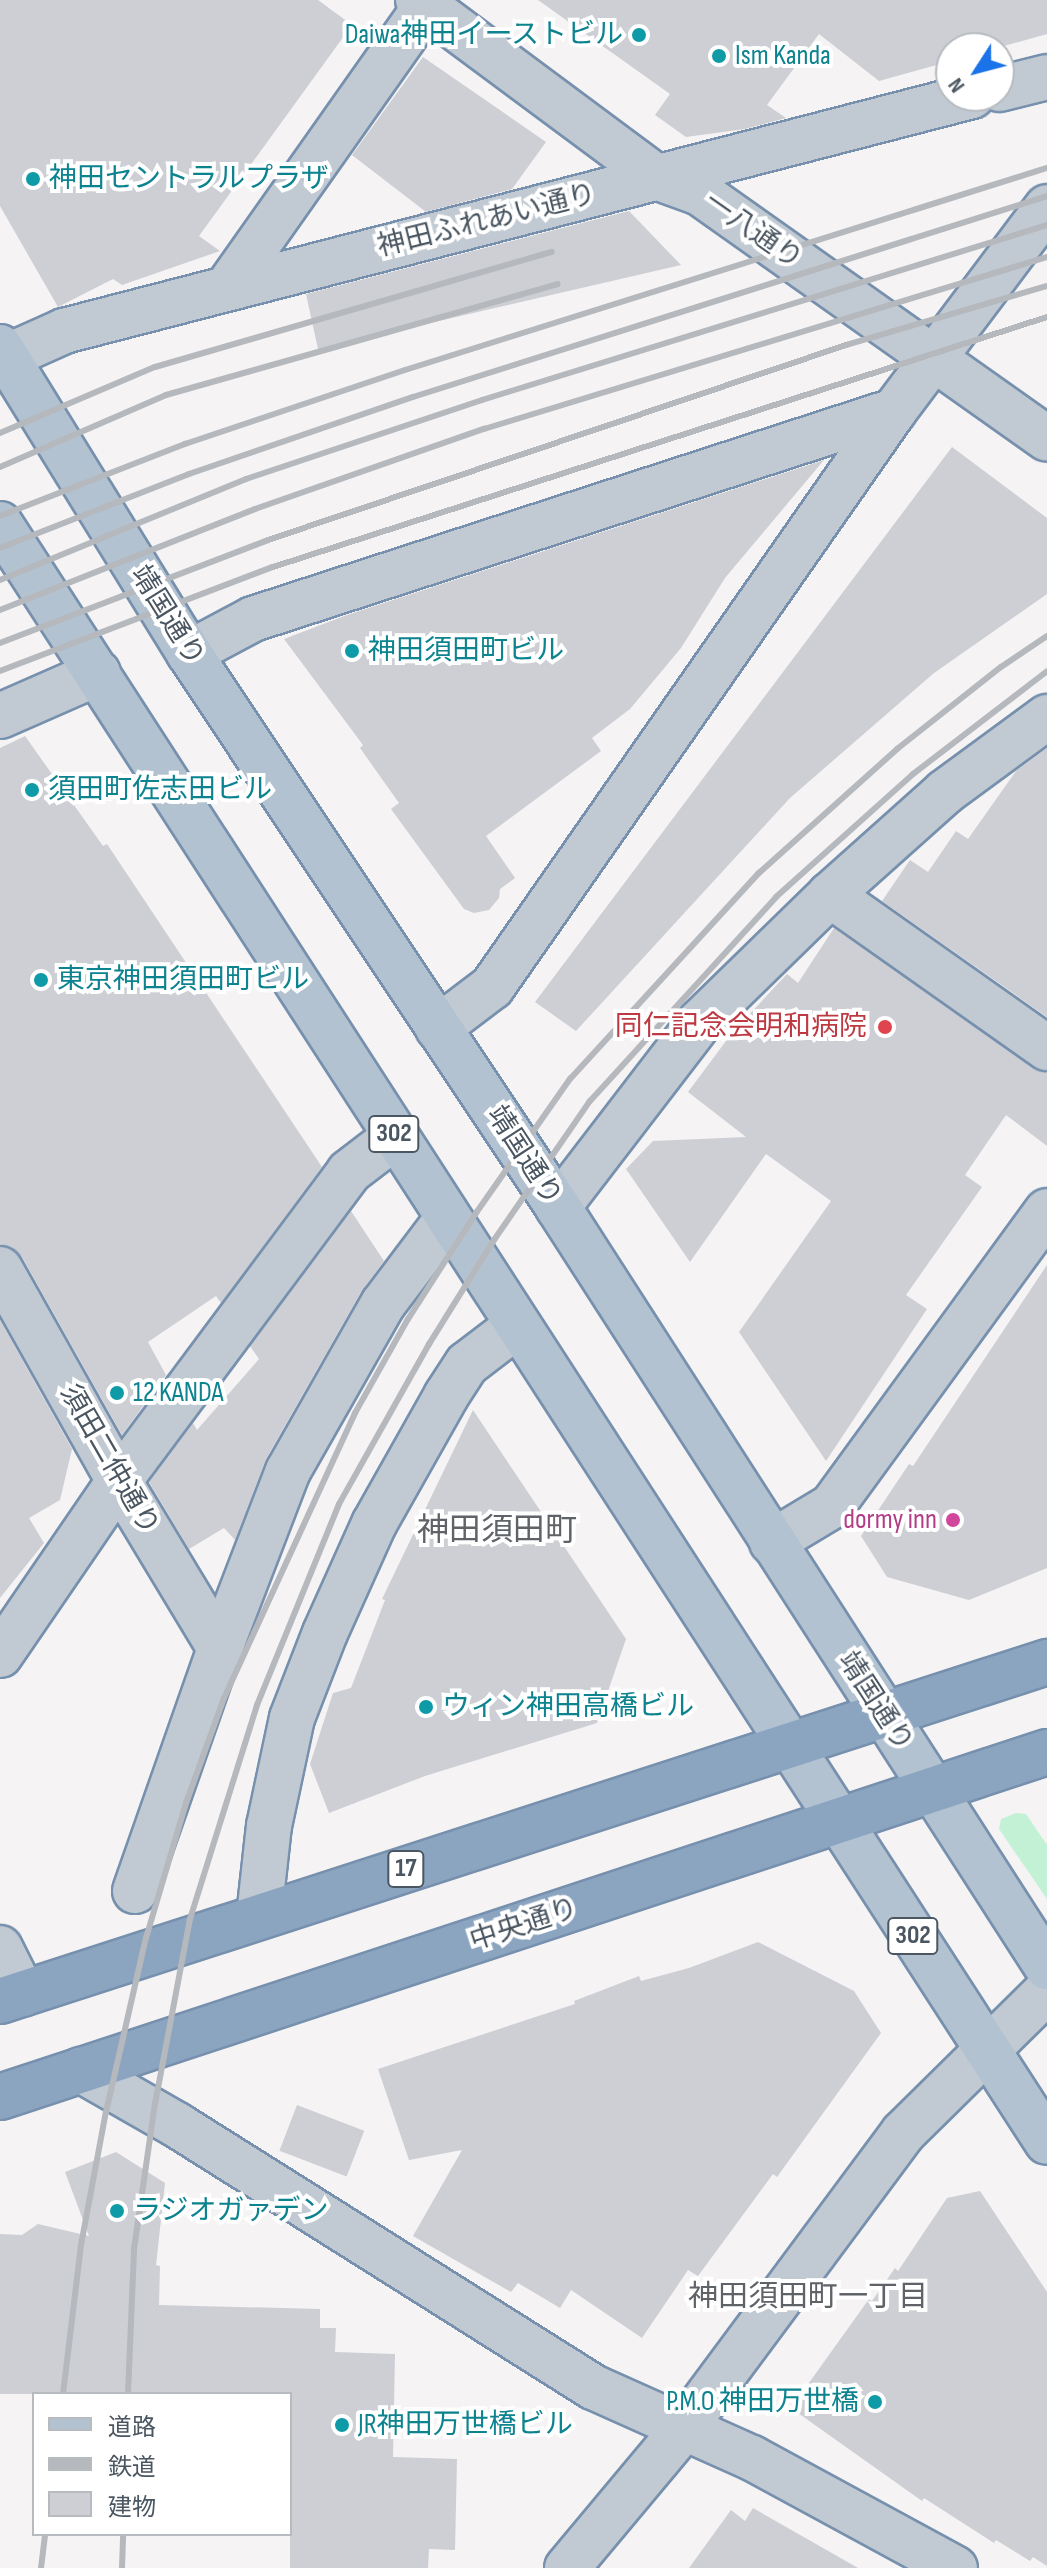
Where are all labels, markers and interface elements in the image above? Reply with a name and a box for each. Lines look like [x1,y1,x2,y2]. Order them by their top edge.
place label: Daiwa神田イーストビル [343,18,623,52]
marker: Daiwa神田イーストビル [630,26,648,44]
north arrow [935,32,1015,112]
place label: Ism Kanda [735,39,831,73]
marker: Ism Kanda [710,47,728,65]
text: N [942,73,971,98]
place label: 神田セントラルプラザ [49,162,329,196]
marker: 神田セントラルプラザ [24,170,42,188]
street label: 神田ふれあい通り [374,178,600,264]
street label: 一八通り [697,185,809,277]
street label: 靖国通り [123,560,211,672]
place label: 神田須田町ビル [368,634,564,668]
marker: 神田須田町ビル [343,642,361,660]
place label: 須田町佐志田ビル [48,773,272,807]
marker: 須田町佐志田ビル [23,781,41,799]
place label: 東京神田須田町ビル [57,963,309,997]
marker: 東京神田須田町ビル [32,971,50,989]
place label: 同仁記念会明和病院 [615,1010,867,1044]
marker: 同仁記念会明和病院 [874,1016,896,1038]
street label: 靖国通り [479,1100,569,1212]
road number: 302 [368,1112,420,1156]
place label: 12 KANDA [133,1376,223,1410]
street label: 須田二仲通り [52,1379,166,1541]
marker: 12 KANDA [108,1384,126,1402]
place label: dormy inn [843,1503,937,1537]
marker: dormy inn [944,1511,962,1529]
district label: 神田須田町 [417,1512,577,1550]
street label: 靖国通り [830,1646,920,1758]
place label: ウィン神田高橋ビル [442,1690,694,1724]
marker: ウィン神田高橋ビル [417,1698,435,1716]
road number: 17 [386,1847,426,1891]
street label: 中央通り [466,1892,582,1958]
road number: 302 [887,1914,939,1958]
place label: ラジオガァデン [133,2194,329,2228]
marker: ラジオガァデン [108,2202,126,2220]
district label: 神田須田町一丁目 [688,2279,928,2315]
place label: P.M.O 神田万世橋 [666,2385,859,2419]
legend [32,2392,292,2536]
marker: P.M.O 神田万世橋 [866,2393,884,2411]
place label: JR神田万世橋ビル [358,2408,573,2442]
text: 道路 [108,2413,156,2442]
marker: JR神田万世橋ビル [333,2416,351,2434]
text: 鉄道 [108,2453,156,2482]
text: 建物 [108,2493,156,2522]

